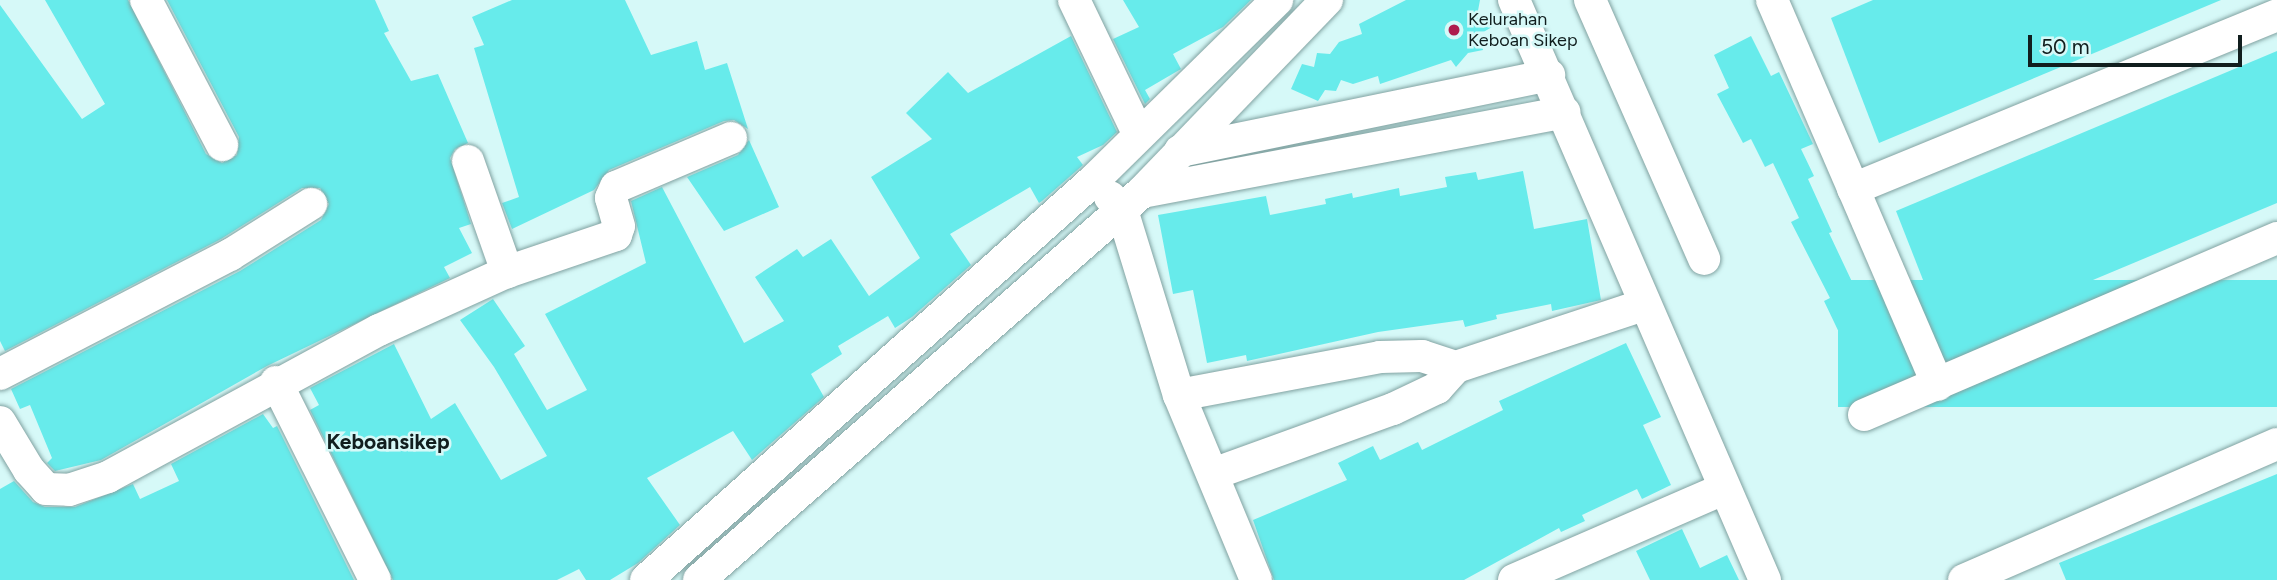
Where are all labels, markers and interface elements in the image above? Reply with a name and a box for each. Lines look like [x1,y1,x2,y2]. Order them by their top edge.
place label: Kelurahan Keboan Sikep [1468,9,1578,52]
scale bar [2032,21,2246,65]
marker: Kelurahan Keboan Sikep [1446,22,1462,38]
text: 50 m [2041,34,2090,59]
district label: Keboansikep [326,429,450,455]

